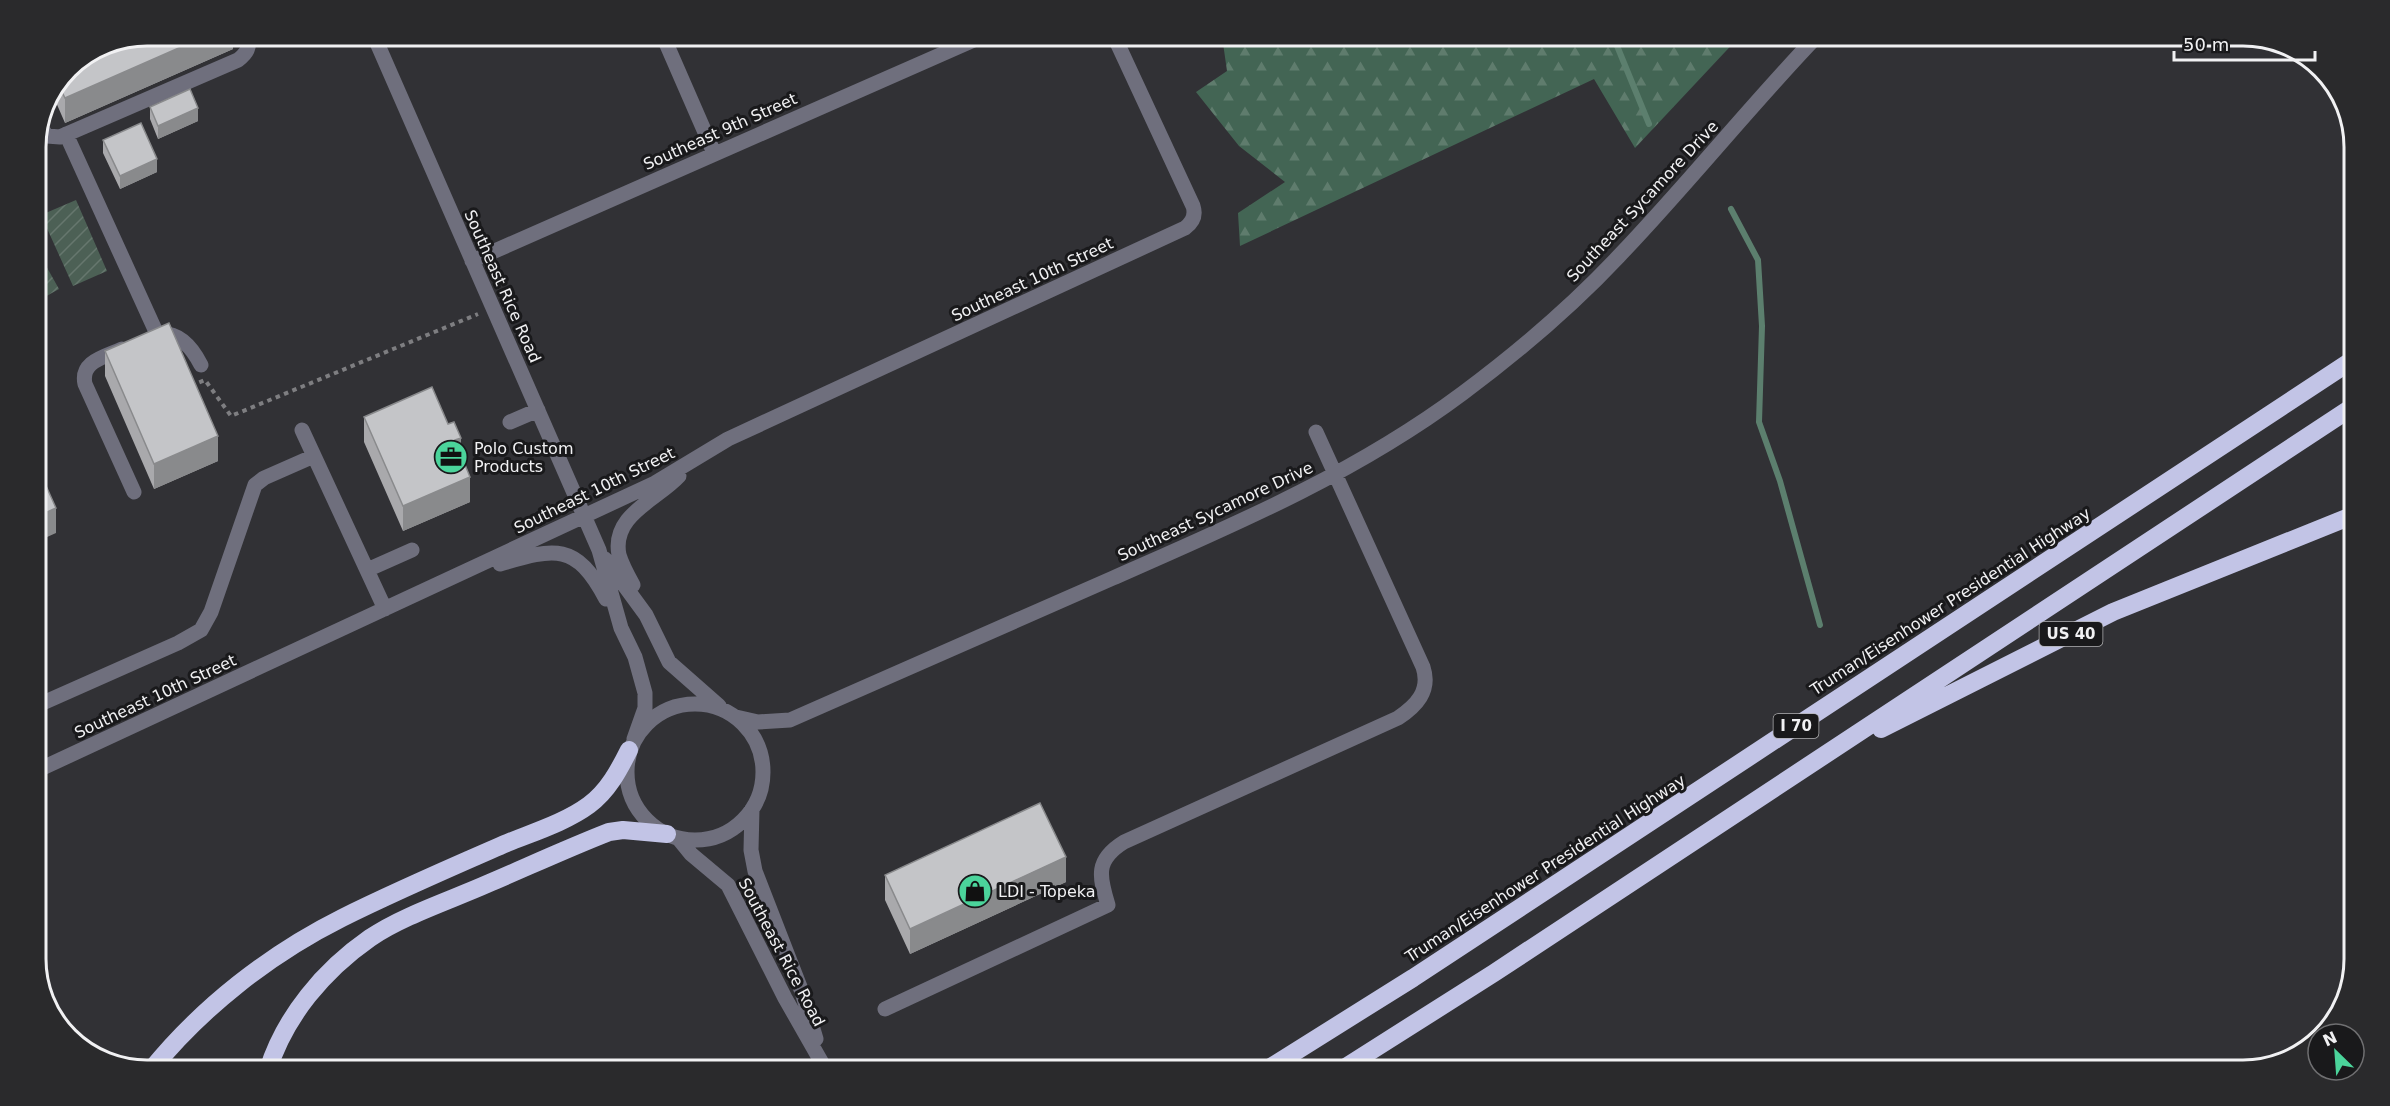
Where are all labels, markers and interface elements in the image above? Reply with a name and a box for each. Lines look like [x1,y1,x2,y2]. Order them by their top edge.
scale bar [2174,24,2315,62]
text: 50 m [2183,34,2229,55]
street label: Southeast 9th Street [640,89,800,174]
street label: Southeast Sycamore Drive [1563,117,1722,286]
street label: Southeast Rice Road [460,207,545,366]
street label: Southeast 10th Street [948,234,1116,325]
office icon: Polo Custom Products [433,439,469,475]
place label: Polo Custom Products [474,439,573,476]
street label: Southeast 10th Street [511,443,678,538]
street label: Southeast Sycamore Drive [1115,458,1316,565]
street label: Truman/Eisenhower Presidential Highway [1806,504,2094,700]
road number: US 40 [2040,622,2102,646]
street label: Southeast 10th Street [71,651,239,742]
road number: I 70 [1774,714,1818,738]
street label: Truman/Eisenhower Presidential Highway [1401,771,1689,967]
shop icon: LDI - Topeka [957,873,993,909]
street label: Southeast Rice Road [734,875,829,1030]
place label: LDI - Topeka [998,882,1096,901]
north arrow [2306,1022,2366,1082]
text: N [2320,1027,2340,1050]

